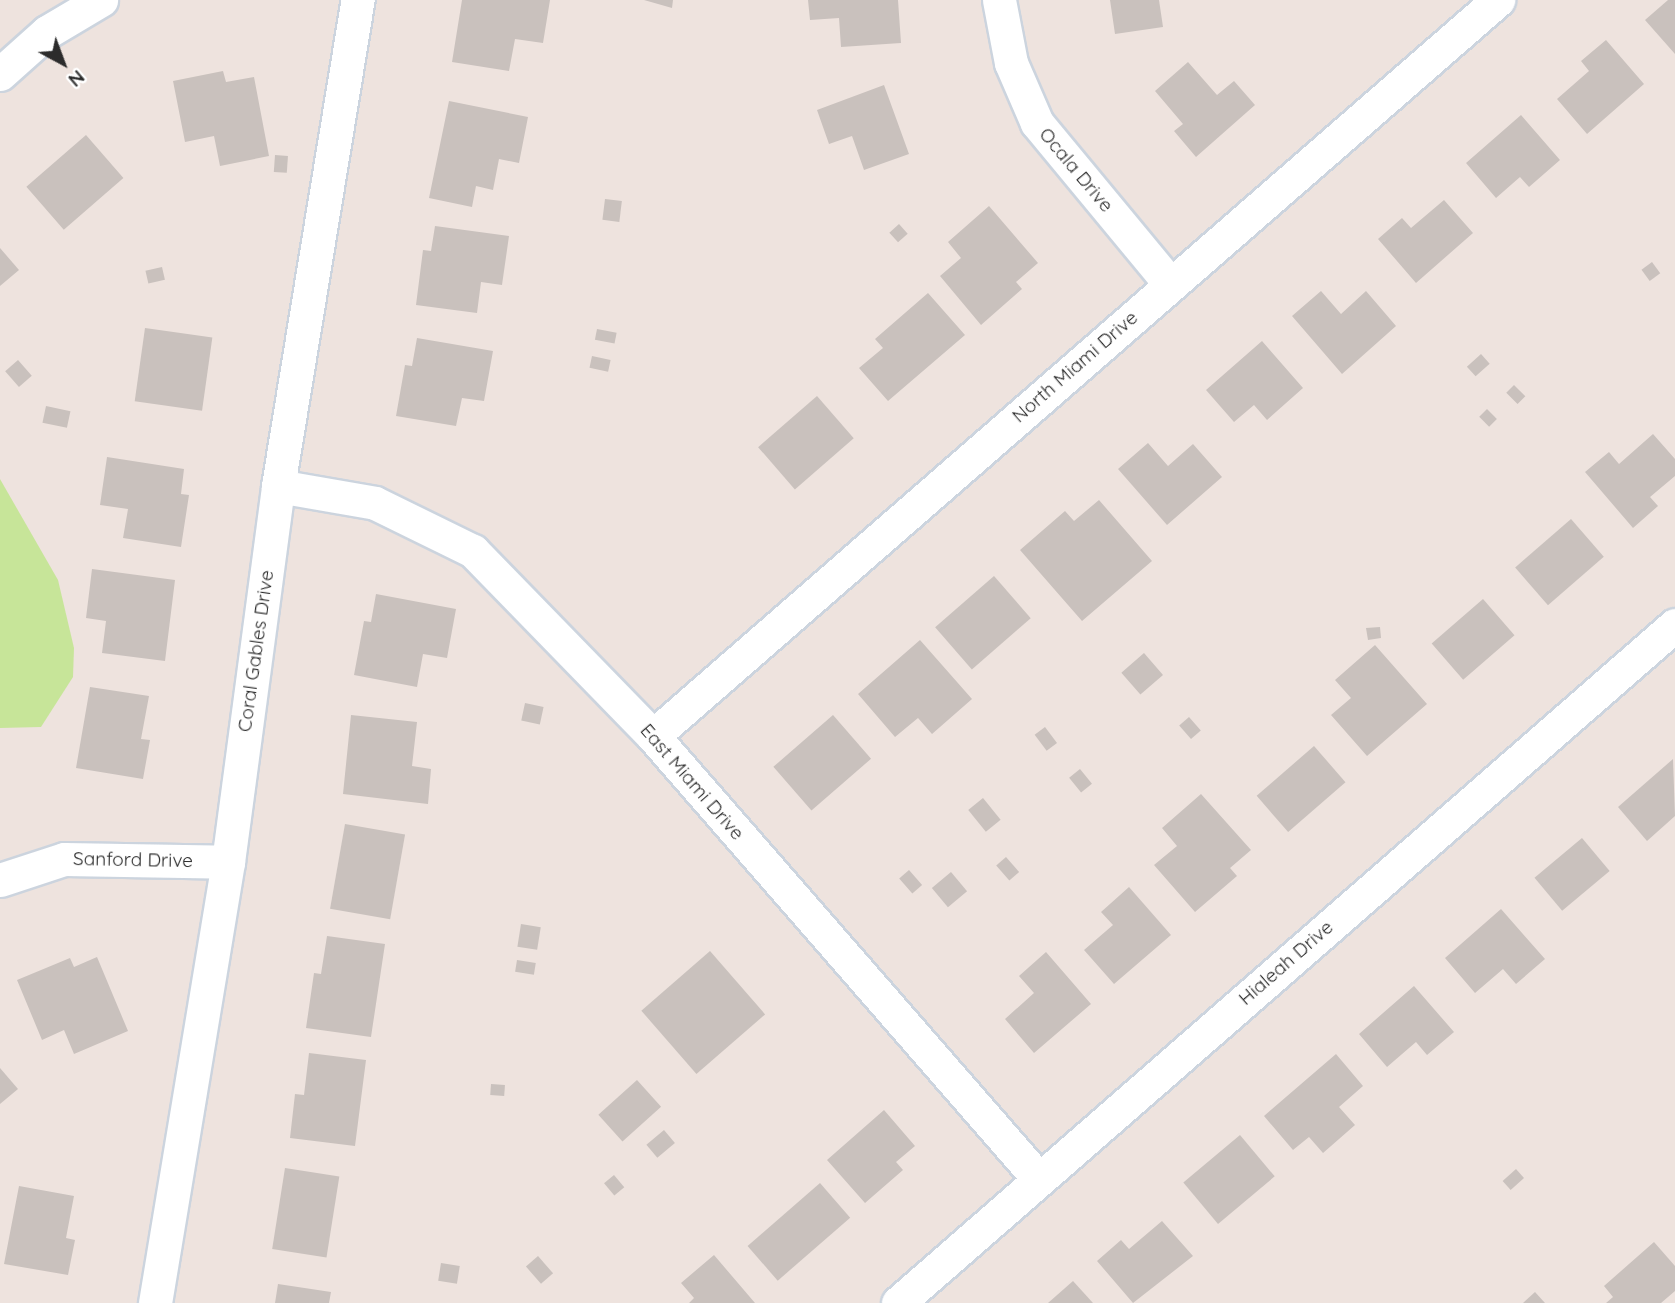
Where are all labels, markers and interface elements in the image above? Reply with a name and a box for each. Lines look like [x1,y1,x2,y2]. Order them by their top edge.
north arrow [28,28,98,98]
text: N [64,65,90,92]
street label: Ocala Drive [1034,123,1118,217]
street label: North Miami Drive [1008,306,1142,428]
street label: Coral Gables Drive [233,569,279,733]
street label: East Miami Drive [635,719,749,845]
street label: Sanford Drive [73,848,193,872]
street label: Hialeah Drive [1234,916,1338,1010]

